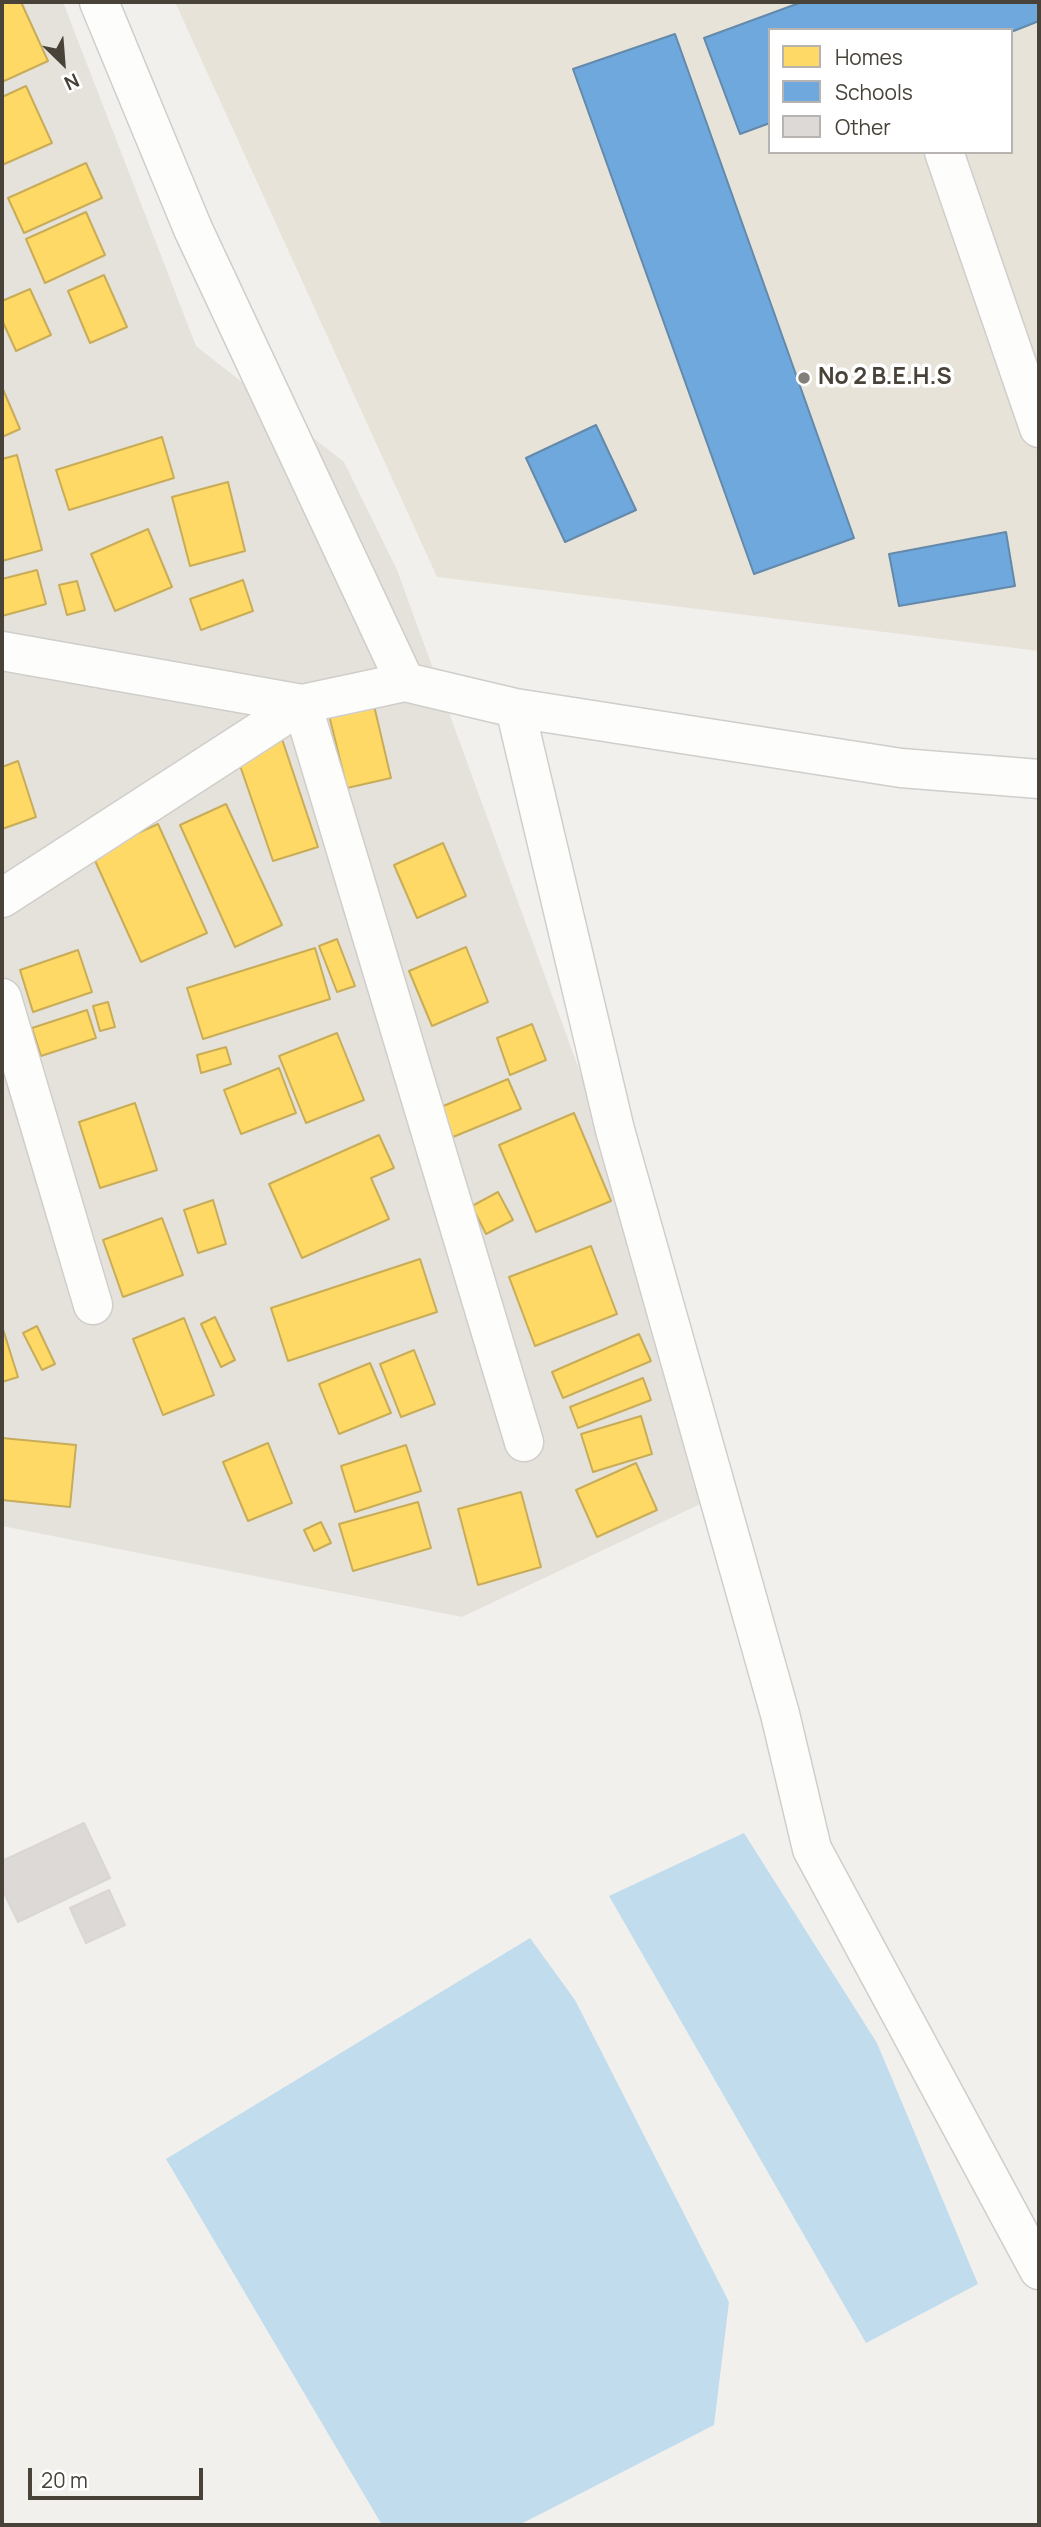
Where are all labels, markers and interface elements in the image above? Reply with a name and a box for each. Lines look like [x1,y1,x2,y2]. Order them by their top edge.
north arrow [28,28,98,98]
legend [768,28,1013,154]
text: Homes [835,43,903,71]
text: N [60,67,84,97]
text: Schools [835,78,913,106]
text: Other [835,113,891,141]
place label: No 2 B.E.H.S [818,364,952,392]
marker: No 2 B.E.H.S [796,370,812,386]
scale bar [32,2454,206,2498]
text: 20 m [41,2466,88,2494]

